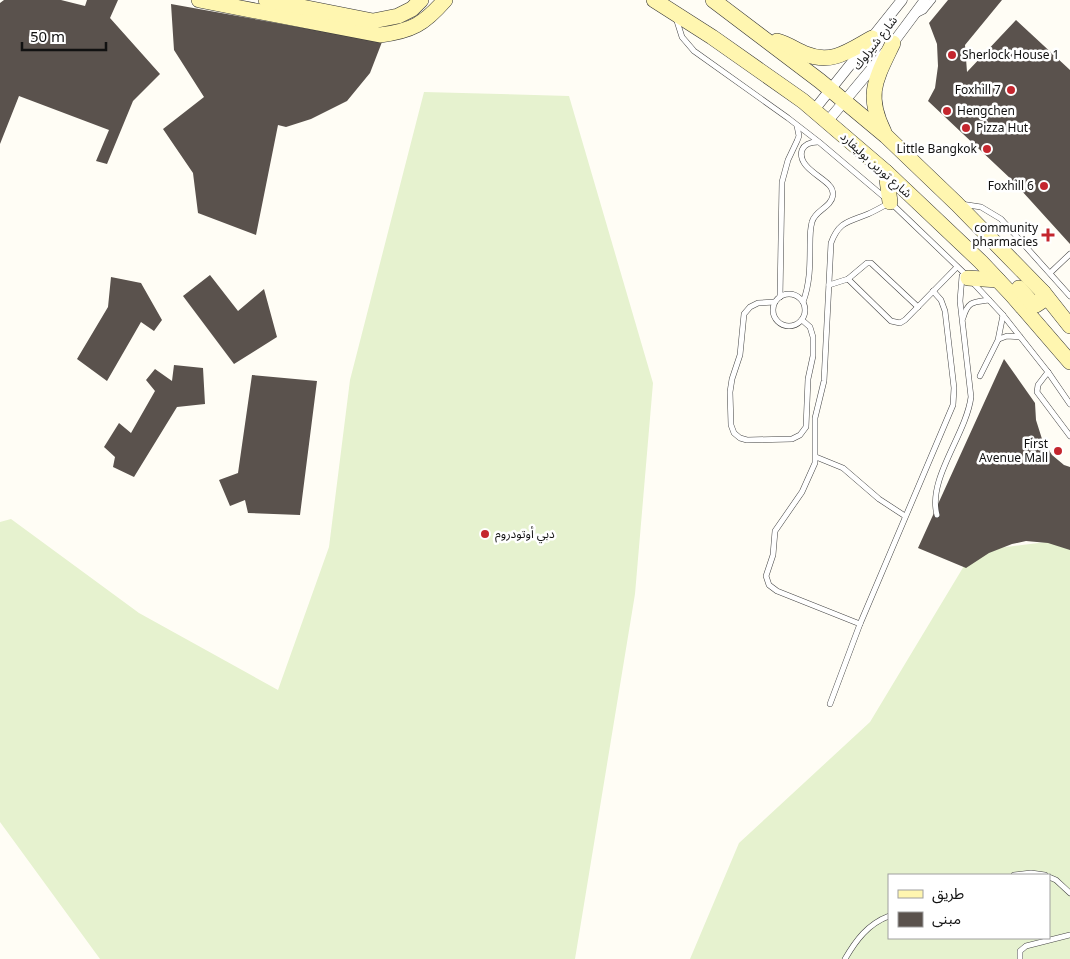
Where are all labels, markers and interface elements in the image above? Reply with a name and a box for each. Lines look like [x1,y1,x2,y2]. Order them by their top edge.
street label: شارع شيرلوك [846,10,905,76]
scale bar [22,20,106,52]
text: 50 m [30,21,65,53]
place label: Sherlock House 1 [962,43,1059,68]
marker: Sherlock House 1 [946,49,958,61]
place label: Foxhill 7 [955,78,1001,103]
marker: Foxhill 7 [1005,84,1017,96]
place label: Hengchen [957,99,1015,124]
marker: Hengchen [941,105,953,117]
place label: Pizza Hut [976,116,1029,141]
marker: Pizza Hut [960,122,972,134]
street label: شارع تورين بوليفارد [833,126,918,205]
place label: Little Bangkok [897,137,978,162]
marker: Little Bangkok [981,143,993,155]
place label: Foxhill 6 [988,174,1034,199]
marker: Foxhill 6 [1038,180,1050,192]
place label: community pharmacies [972,216,1039,255]
marker: community pharmacies [1042,229,1054,241]
place label: First Avenue Mall [979,432,1049,471]
marker: First Avenue Mall [1052,445,1064,457]
place label: دبي أوتودروم [495,522,555,547]
marker: دبي أوتودروم [479,528,491,540]
legend [888,874,1050,939]
text: طريق [932,878,964,910]
text: مبنى [932,903,961,935]

